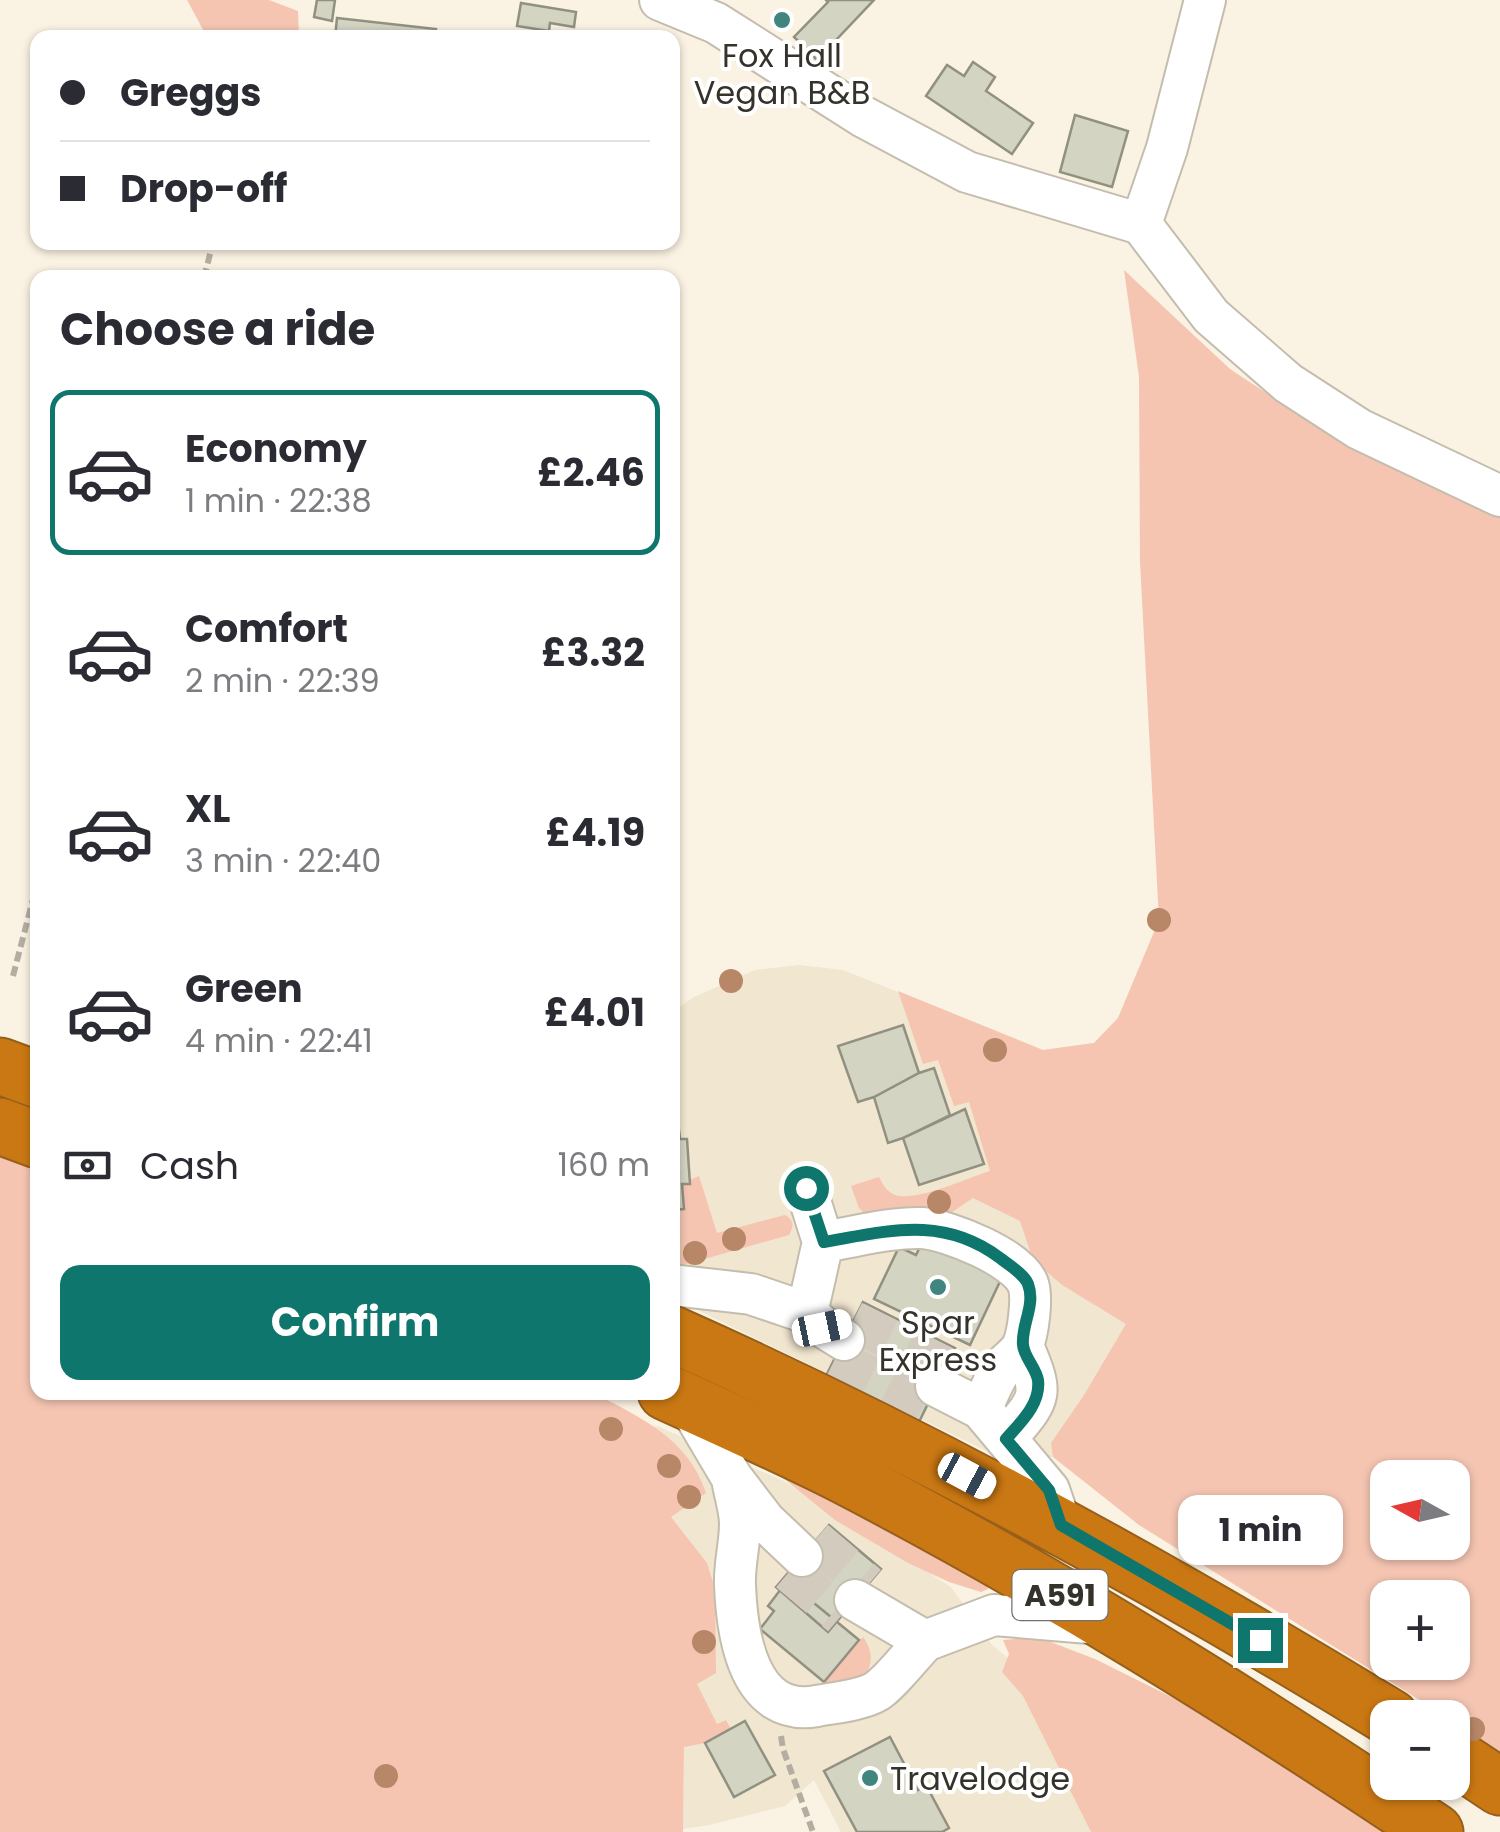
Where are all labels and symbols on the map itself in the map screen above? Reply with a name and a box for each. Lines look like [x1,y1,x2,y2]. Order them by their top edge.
marker: Fox Hall Vegan B&B [771,9,793,31]
place label: Fox Hall Vegan B&B [694,33,870,115]
route start [784,1166,829,1211]
marker: Spar Express [927,1276,949,1298]
place label: Spar Express [879,1300,997,1382]
car [790,1307,854,1349]
car [933,1449,1001,1503]
north arrow [1370,1460,1470,1560]
callout: 1 min [1178,1495,1342,1565]
road number: A591 [1012,1570,1108,1620]
route end [1238,1618,1283,1663]
place label: Travelodge [890,1756,1070,1801]
marker: Travelodge [859,1767,881,1789]

